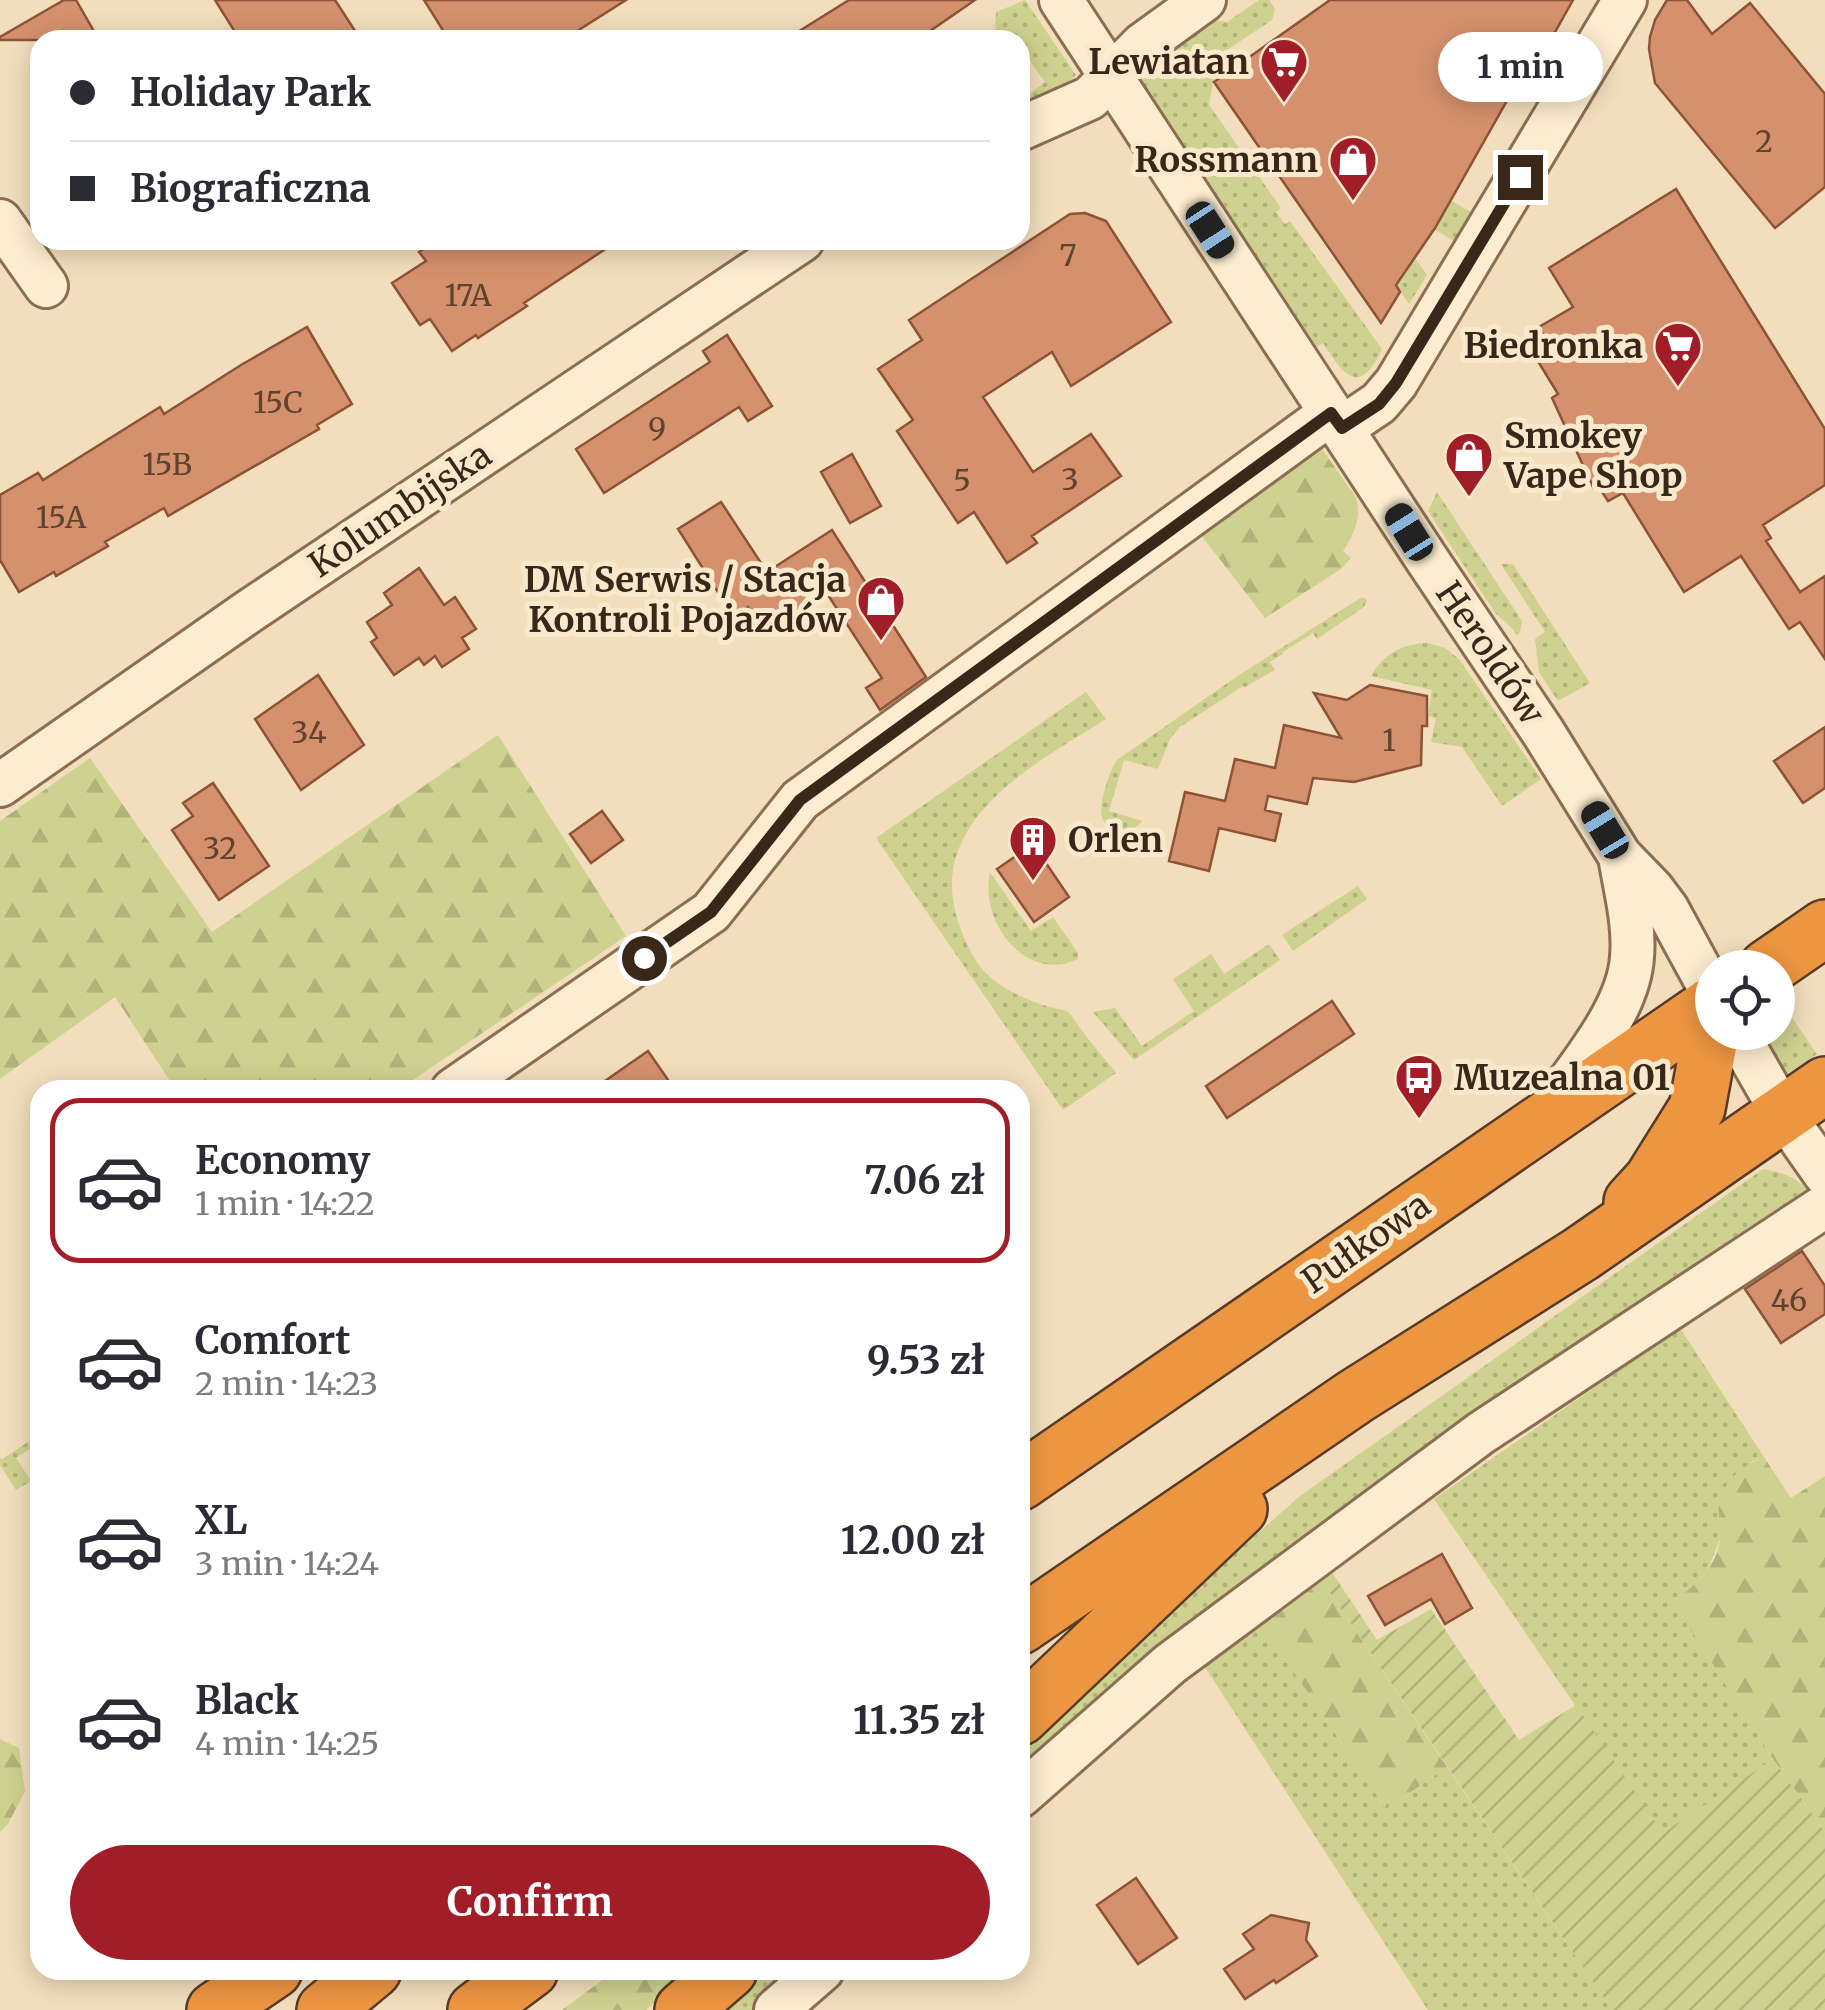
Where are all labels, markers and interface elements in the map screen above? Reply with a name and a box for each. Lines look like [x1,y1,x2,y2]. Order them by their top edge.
callout: 1 min [1438,32,1602,102]
supermarket icon: Lewiatan [1258,36,1310,104]
place label: Lewiatan [1088,40,1249,84]
text: 1 min [1477,47,1564,87]
text: Holiday Park [130,69,371,116]
house number: 2 [1755,122,1773,160]
shop icon: Rossmann [1327,134,1379,202]
place label: Rossmann [1134,138,1318,182]
route end [1498,155,1543,200]
text: Biograficzna [130,165,371,212]
car [1181,197,1239,263]
house number: 7 [1059,236,1077,274]
house number: 17A [444,276,492,314]
supermarket icon: Biedronka [1652,320,1704,388]
place label: Biedronka [1464,324,1643,368]
house number: 15C [253,383,303,421]
house number: 9 [648,409,666,447]
place label: Smokey Vape Shop [1503,414,1682,498]
shop icon: Smokey Vape Shop [1443,430,1495,498]
street label: Kolumbijska [300,433,500,587]
house number: 15B [142,445,192,483]
house number: 3 [1061,460,1079,498]
house number: 5 [953,461,971,499]
house number: 15A [36,498,87,536]
car [1380,499,1438,565]
place label: DM Serwis / Stacja Kontroli Pojazdów [524,558,847,642]
street label: Heroldów [1426,573,1554,733]
shop icon: DM Serwis / Stacja Kontroli Pojazdów [855,574,907,642]
house number: 34 [291,713,327,751]
house number: 1 [1382,721,1396,759]
car [1577,797,1633,863]
building icon: Orlen [1007,814,1059,882]
place label: Orlen [1068,818,1163,862]
house number: 32 [203,829,237,867]
route start [622,936,667,981]
map controls [1695,950,1795,1050]
button: locate [1695,950,1795,1050]
bus stop icon: Muzealna 01 [1393,1052,1445,1120]
place label: Muzealna 01 [1454,1056,1670,1100]
icon: car [75,1136,165,1226]
text: Economy [195,1137,370,1184]
text: 7.06 zł [864,1157,985,1204]
street label: Pułkowa [1293,1183,1439,1303]
text: 1 min · 14:22 [195,1184,375,1224]
house number: 46 [1771,1281,1807,1319]
icon: car [75,1316,165,1406]
text: Comfort [195,1317,351,1364]
text: 9.53 zł [867,1337,985,1384]
text: 2 min · 14:23 [195,1364,378,1404]
icon: car [75,1496,165,1586]
text: XL [195,1497,247,1544]
text: 12.00 zł [841,1517,985,1564]
text: 3 min · 14:24 [195,1544,379,1584]
icon: car [75,1676,165,1766]
text: Black [195,1677,299,1724]
text: 11.35 zł [853,1697,985,1744]
text: 4 min · 14:25 [195,1724,379,1764]
button: Confirm [70,1845,990,1960]

